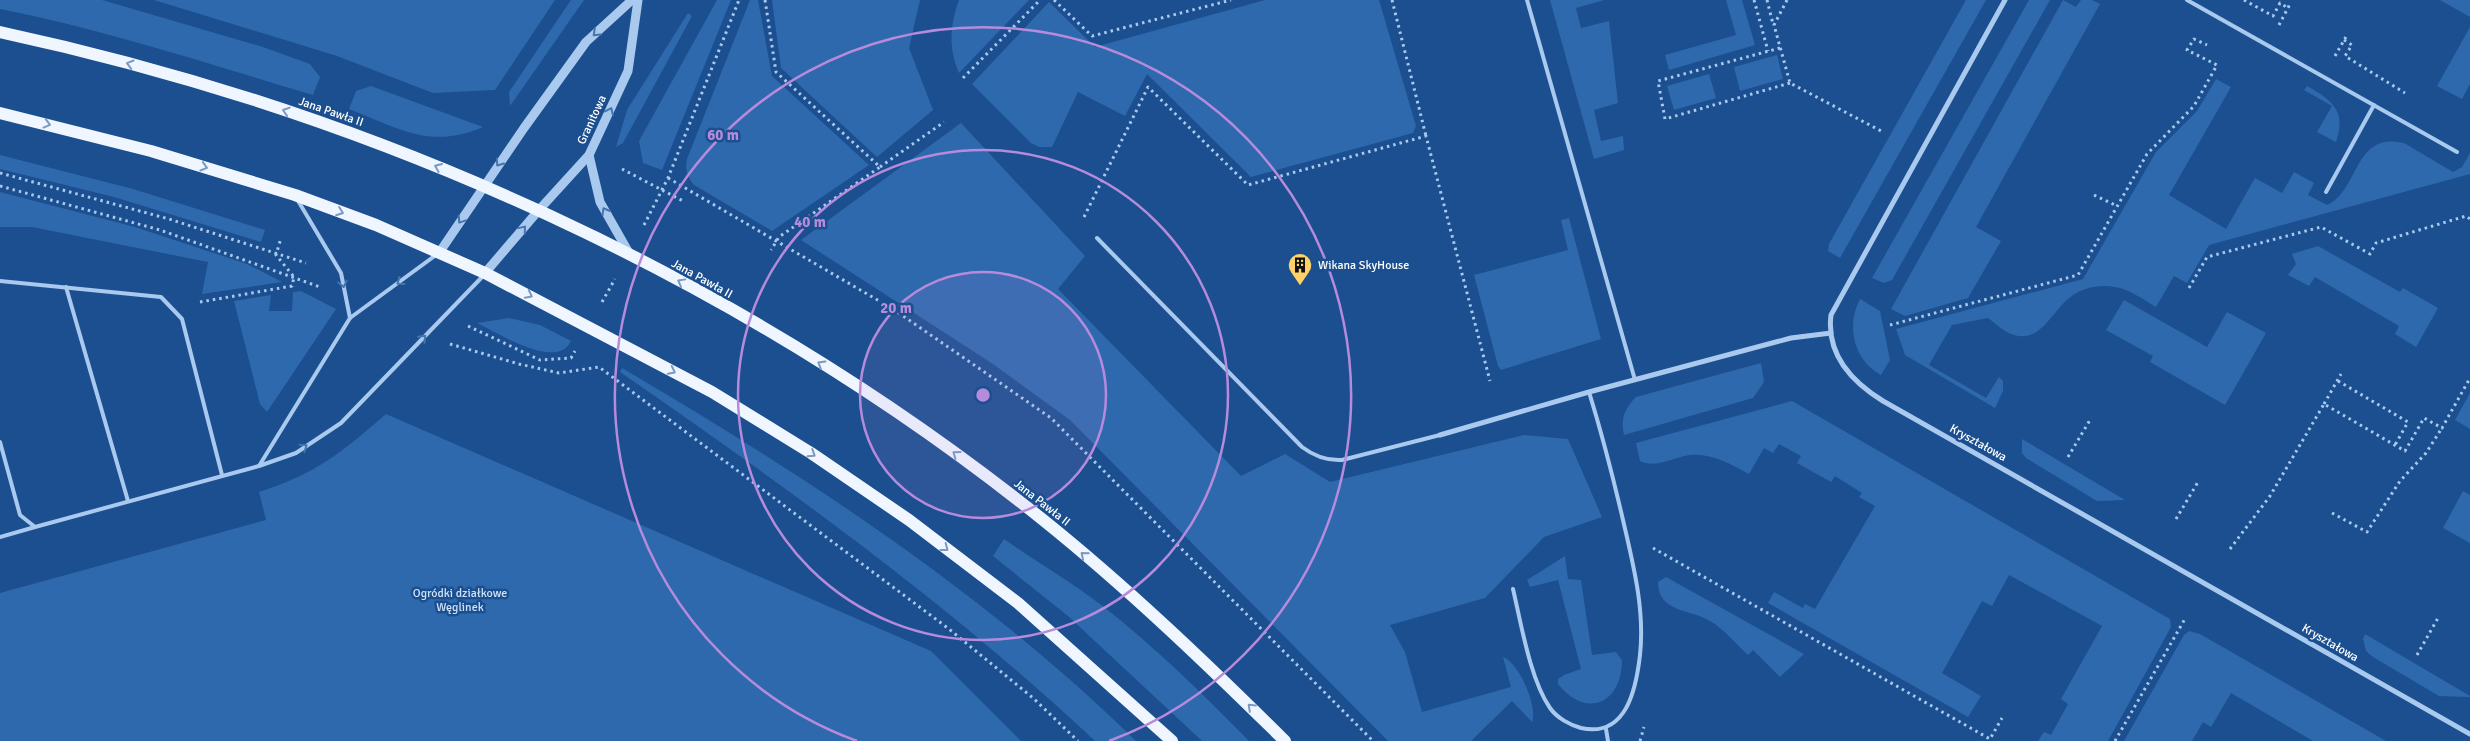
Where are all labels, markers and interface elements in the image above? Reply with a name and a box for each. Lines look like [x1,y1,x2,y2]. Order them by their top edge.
one-way arrow [592,27,601,36]
one-way arrow [127,59,135,69]
street label: Granitowa [574,93,610,147]
street label: Jana Pawła II [297,94,365,130]
one-way arrow [282,107,290,117]
one-way arrow [603,107,614,116]
one-way arrow [43,118,52,129]
text: 60 m [707,126,739,144]
one-way arrow [496,157,505,167]
one-way arrow [199,162,208,172]
one-way arrow [434,163,443,174]
one-way arrow [336,206,344,216]
one-way arrow [601,208,611,217]
text: 40 m [794,213,826,231]
one-way arrow [458,214,467,223]
one-way arrow [517,225,526,234]
building icon: Wikana SkyHouse [1287,252,1313,286]
street label: Jana Pawła II [669,256,735,302]
place label: Wikana SkyHouse [1318,258,1409,273]
one-way arrow [397,276,406,284]
one-way arrow [677,278,686,288]
one-way arrow [337,279,348,288]
one-way arrow [523,289,532,299]
text: 20 m [880,299,912,317]
one-way arrow [417,335,426,344]
one-way arrow [817,360,826,370]
one-way arrow [667,365,676,375]
centre of rings [974,386,992,404]
street label: Kryształowa [1947,421,2009,465]
one-way arrow [299,444,308,454]
one-way arrow [806,448,816,457]
one-way arrow [953,452,962,460]
street label: Jana Pawła II [1011,476,1073,530]
one-way arrow [939,542,948,550]
one-way arrow [1080,551,1089,560]
park label: Ogródki działkowe Węglinek [413,586,507,615]
street label: Kryształowa [2299,621,2361,665]
one-way arrow [1247,704,1256,713]

